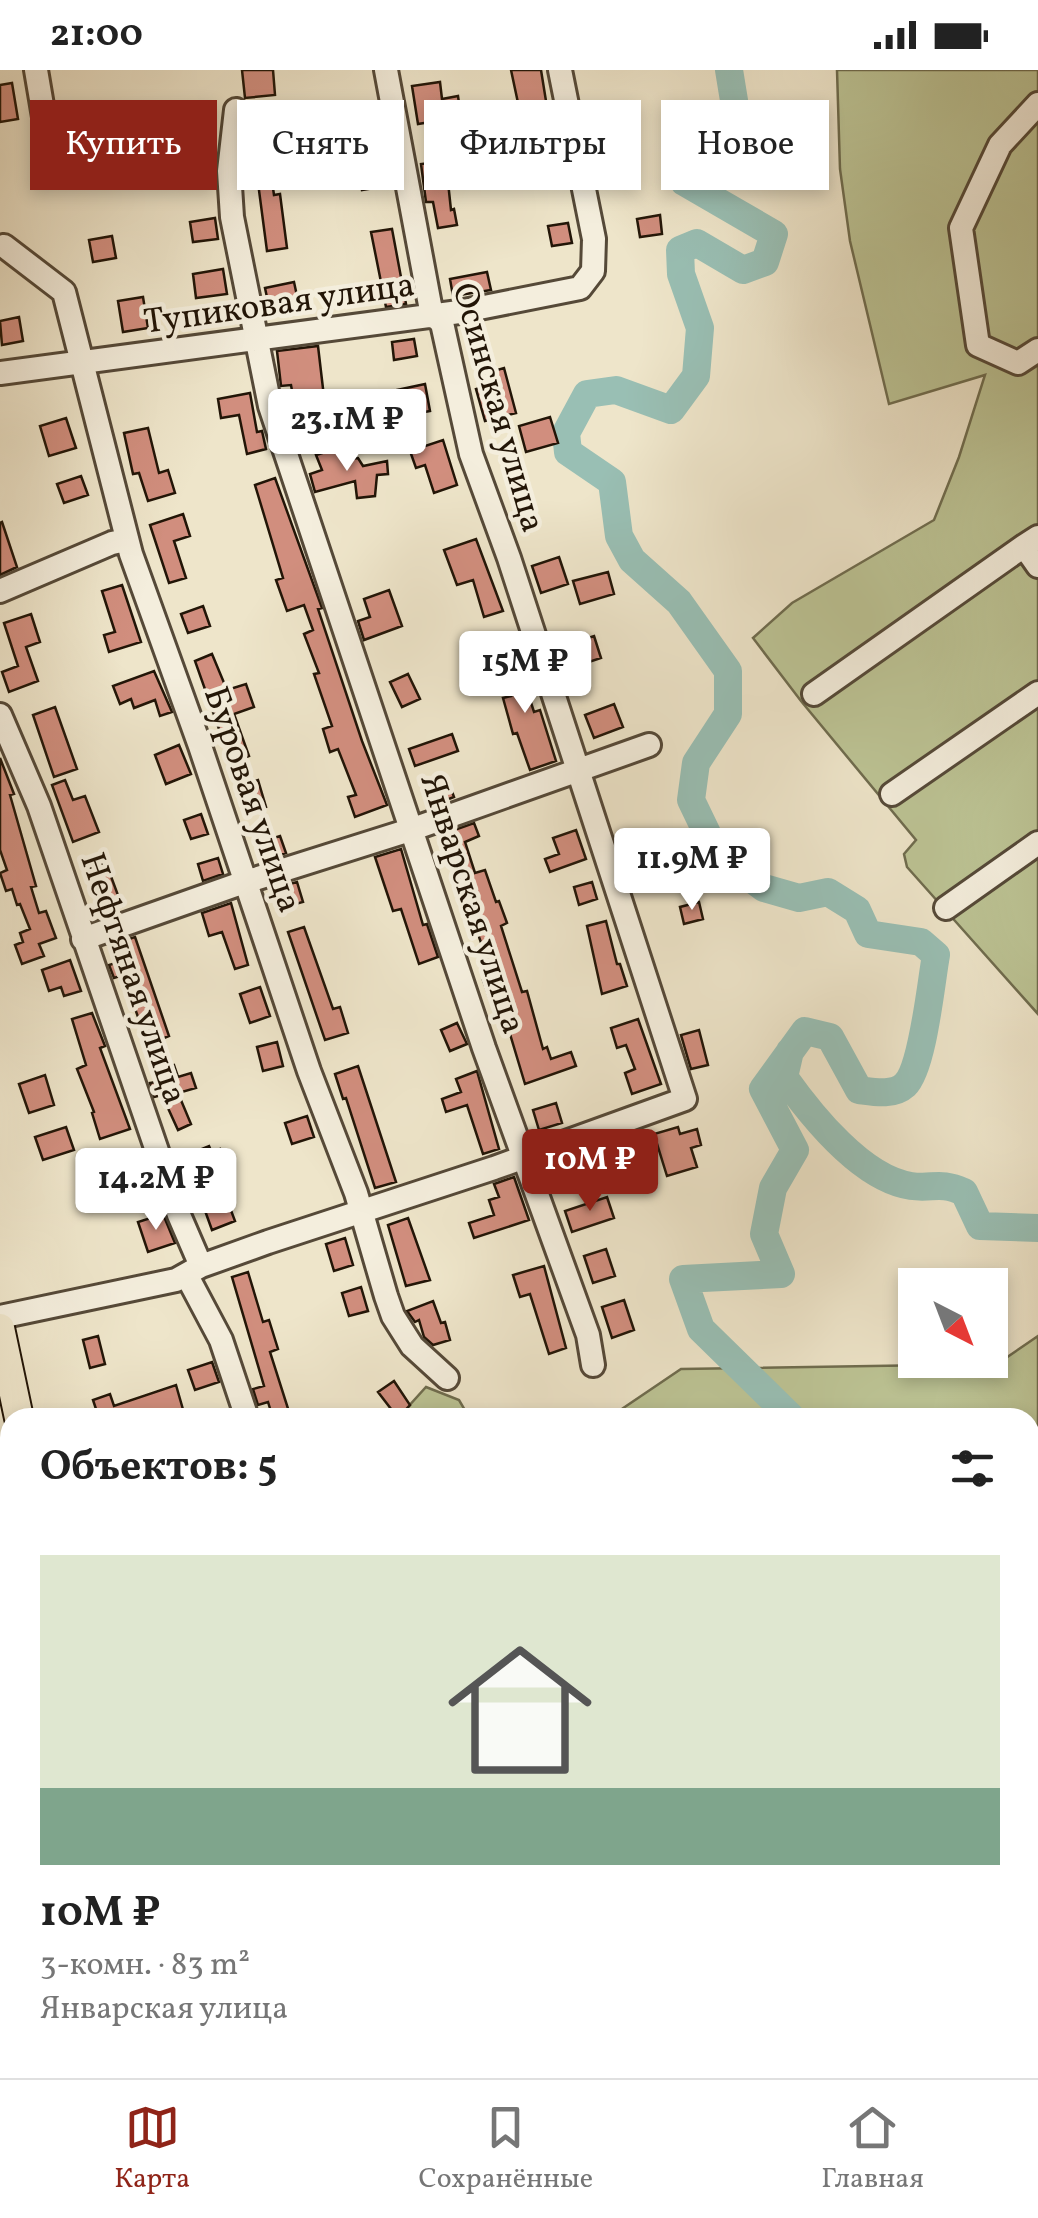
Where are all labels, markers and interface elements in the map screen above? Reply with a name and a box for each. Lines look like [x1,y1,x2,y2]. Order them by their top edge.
text: 21:00 [50,9,143,62]
chip: Купить [30,100,217,190]
chip: Снять [237,100,404,190]
chip: Фильтры [424,100,641,190]
chip: Новое [661,100,829,190]
street label: Тупиковая улица [141,262,418,348]
street label: Осинская улица [439,278,556,538]
pin: 23.1M ₽ [255,389,439,474]
text: 23.1M ₽ [290,399,404,443]
pin: 15M ₽ [455,631,595,716]
text: 15M ₽ [481,641,569,685]
street label: Буровая улица [190,681,312,919]
street label: Январская улица [406,767,536,1040]
pin: 11.9M ₽ [600,828,784,913]
text: 11.9M ₽ [636,838,748,882]
street label: Нефтяная улица [67,847,198,1111]
pin: 10M ₽ [520,1129,660,1214]
text: 10M ₽ [544,1139,636,1183]
pin: 14.2M ₽ [64,1148,248,1233]
text: 14.2M ₽ [97,1158,215,1202]
north arrow [898,1268,1008,1378]
map controls [898,1268,1008,1378]
text: Объектов: 5 [40,1439,277,1498]
icon: filters [945,1441,1000,1496]
icon: home [430,1620,610,1800]
text: 10M ₽ [40,1885,161,1944]
text: 3-комн. · 83 m² [40,1944,250,1988]
text: Январская улица [40,1988,288,2032]
tab: Карта [114,2100,190,2199]
tab: Сохранённые [418,2100,593,2199]
tab: Главная [821,2100,924,2199]

